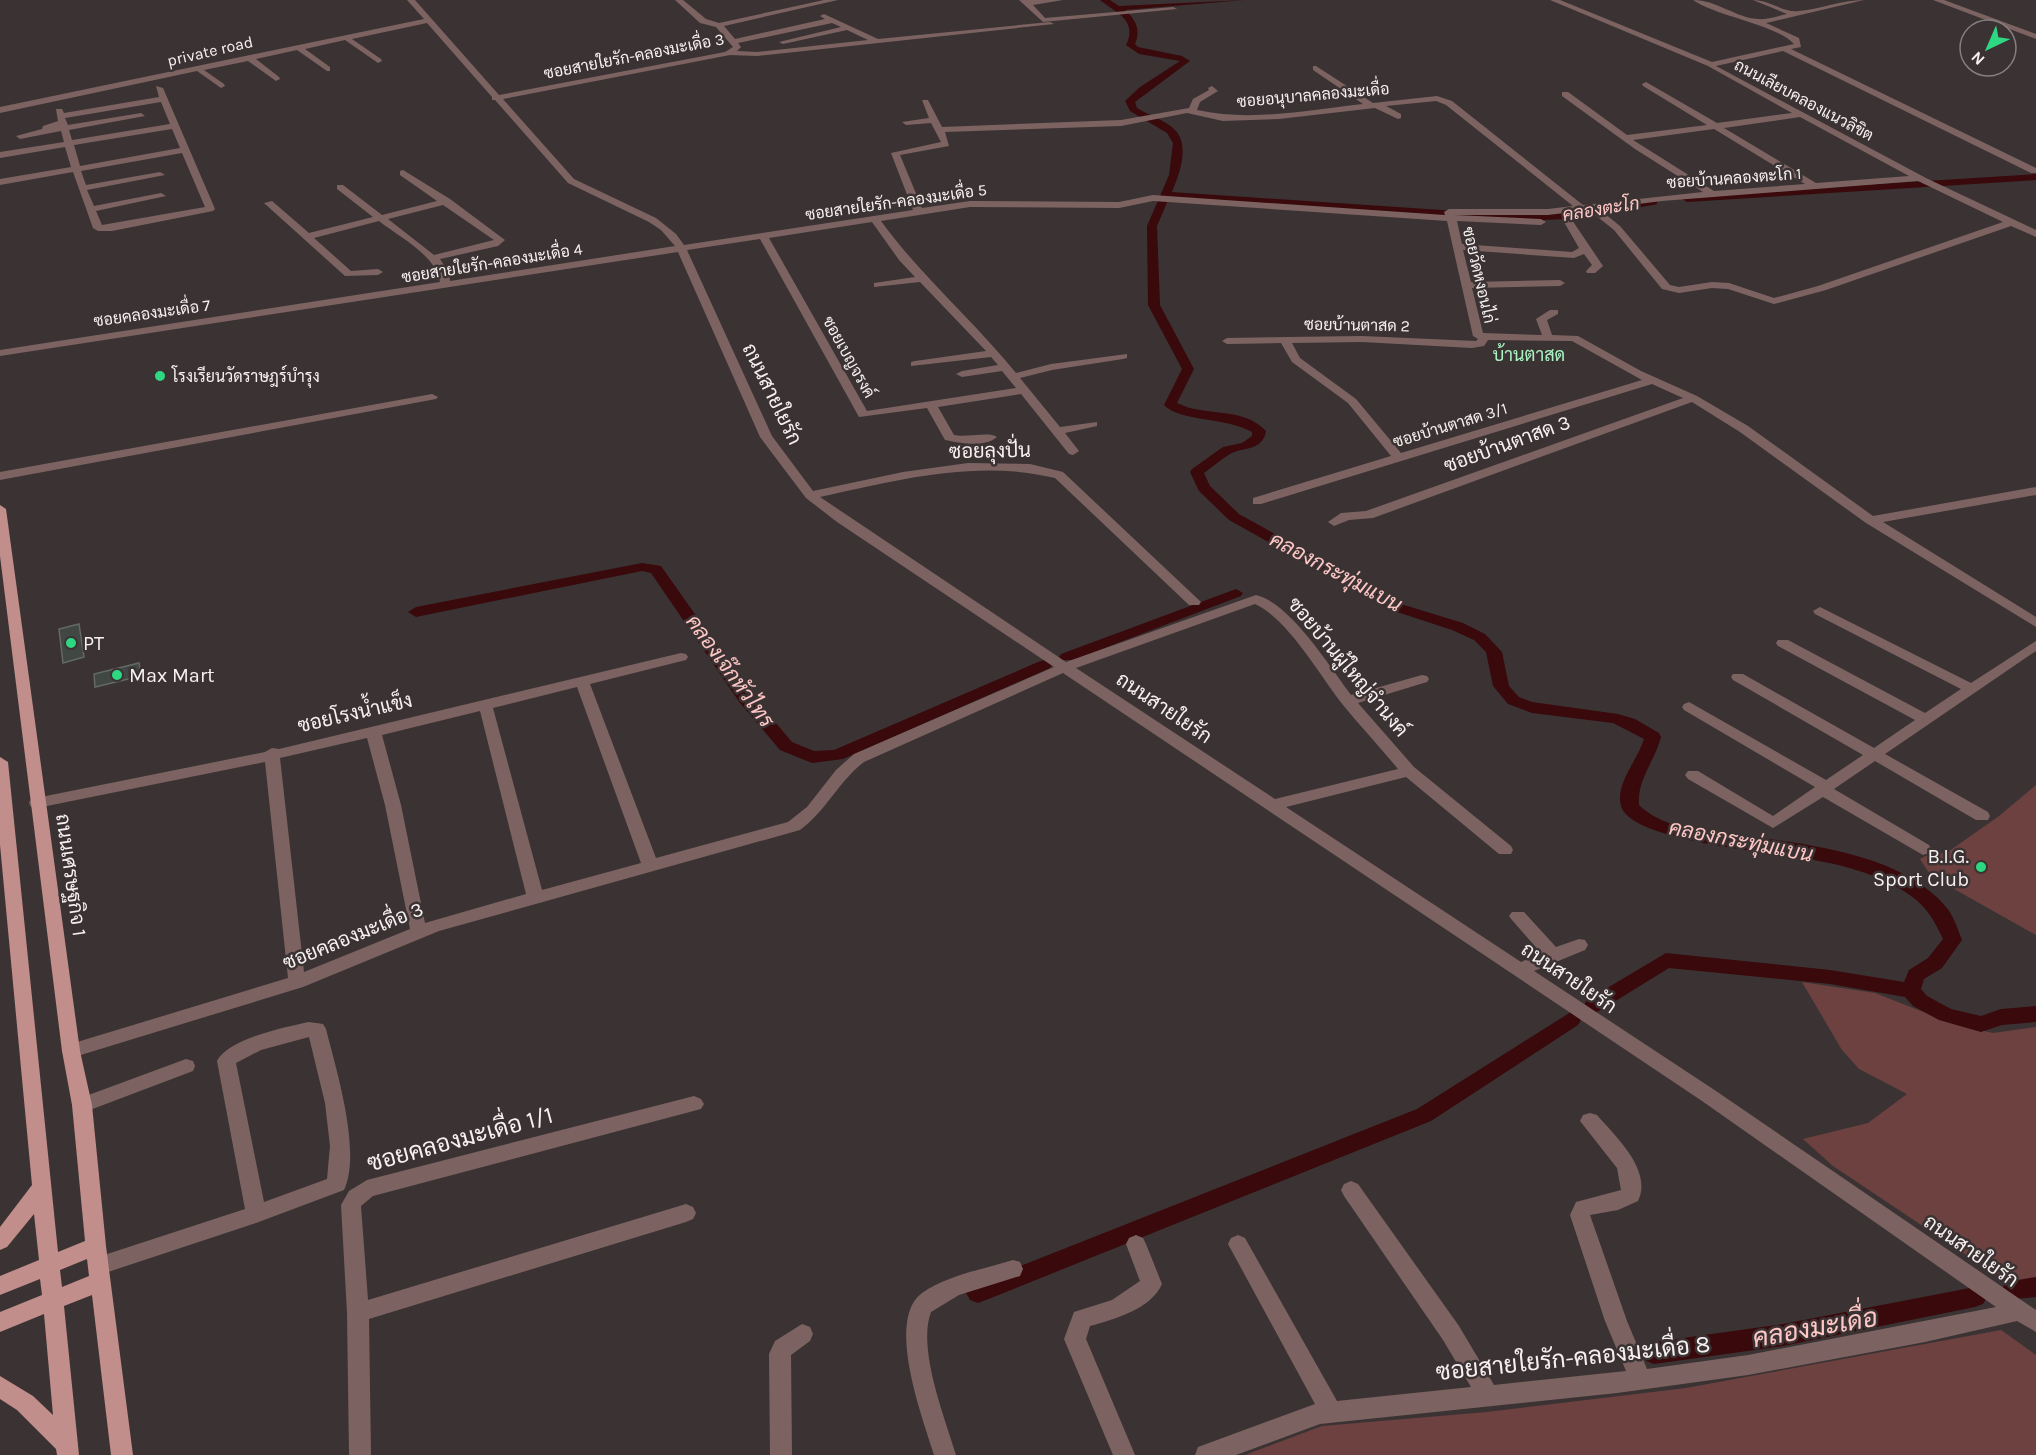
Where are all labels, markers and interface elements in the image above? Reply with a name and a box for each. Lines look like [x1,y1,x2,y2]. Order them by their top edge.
north arrow [1958,18,2018,78]
street label: ซอยสายใยรัก-คลองมะเดื่อ 3 [541,24,726,83]
street label: private road [165,32,255,70]
text: N [1967,48,1989,69]
street label: ถนนเลียบคลองแนวลิขิต [1731,53,1878,145]
street label: ซอยอนุบาลคลองมะเดื่อ [1235,74,1390,113]
street label: ซอยบ้านคลองตะโก 1 [1666,162,1802,192]
street label: ซอยสายใยรัก-คลองมะเดื่อ 5 [803,175,988,224]
water label: คลองตะโก [1561,190,1641,226]
street label: ซอยวัดหงอนไก่ [1459,224,1501,325]
street label: ซอยสายใยรัก-คลองมะเดื่อ 4 [399,234,584,287]
street label: ซอยคลองมะเดื่อ 7 [92,290,212,331]
street label: ซอยเบญจรงค์ [819,311,882,401]
street label: ซอยบ้านตาสด 2 [1304,314,1410,335]
street label: ถนนสายใยรัก [738,339,808,448]
district label: บ้านตาสด [1493,343,1565,366]
place label: โรงเรียนวัดราษฎร์บํารุง [171,364,320,388]
marker: โรงเรียนวัดราษฎร์บํารุง [153,369,167,383]
street label: ซอยบ้านตาสด 3/1 [1391,399,1509,451]
street label: ซอยบ้านตาสด 3 [1441,410,1573,478]
street label: ซอยลุงปั่น [949,433,1031,465]
water label: คลองกระทุ่มแบน [1265,527,1407,619]
street label: ซอยบ้านผู้ใหญ่จำนงค์ [1281,591,1415,743]
water label: คลองเจ๊กหัวไทร [681,609,780,733]
place label: PT [83,632,104,655]
marker: PT [64,636,78,650]
place label: Max Mart [129,664,215,687]
street label: ถนนสายใยรัก [1112,666,1217,748]
marker: Max Mart [110,668,124,682]
street label: ซอยโรงน้ำแข็ง [294,682,415,737]
street label: ถนนเศรษฐกิจ 1 [50,812,92,938]
water label: คลองกระทุ่มแบน [1667,815,1816,869]
place label: B.I.G. Sport Club [1873,845,1969,891]
marker: B.I.G. Sport Club [1974,860,1988,874]
street label: ซอยคลองมะเดื่อ 3 [277,892,427,975]
street label: ถนนสายใยรัก [1517,936,1622,1018]
street label: ซอยคลองมะเดื่อ 1/1 [362,1094,556,1177]
street label: ถนนสายใยรัก [1919,1208,2024,1292]
water label: คลองมะเดื่อ [1749,1295,1880,1354]
street label: ซอยสายใยรัก-คลองมะเดื่อ 8 [1434,1323,1712,1386]

